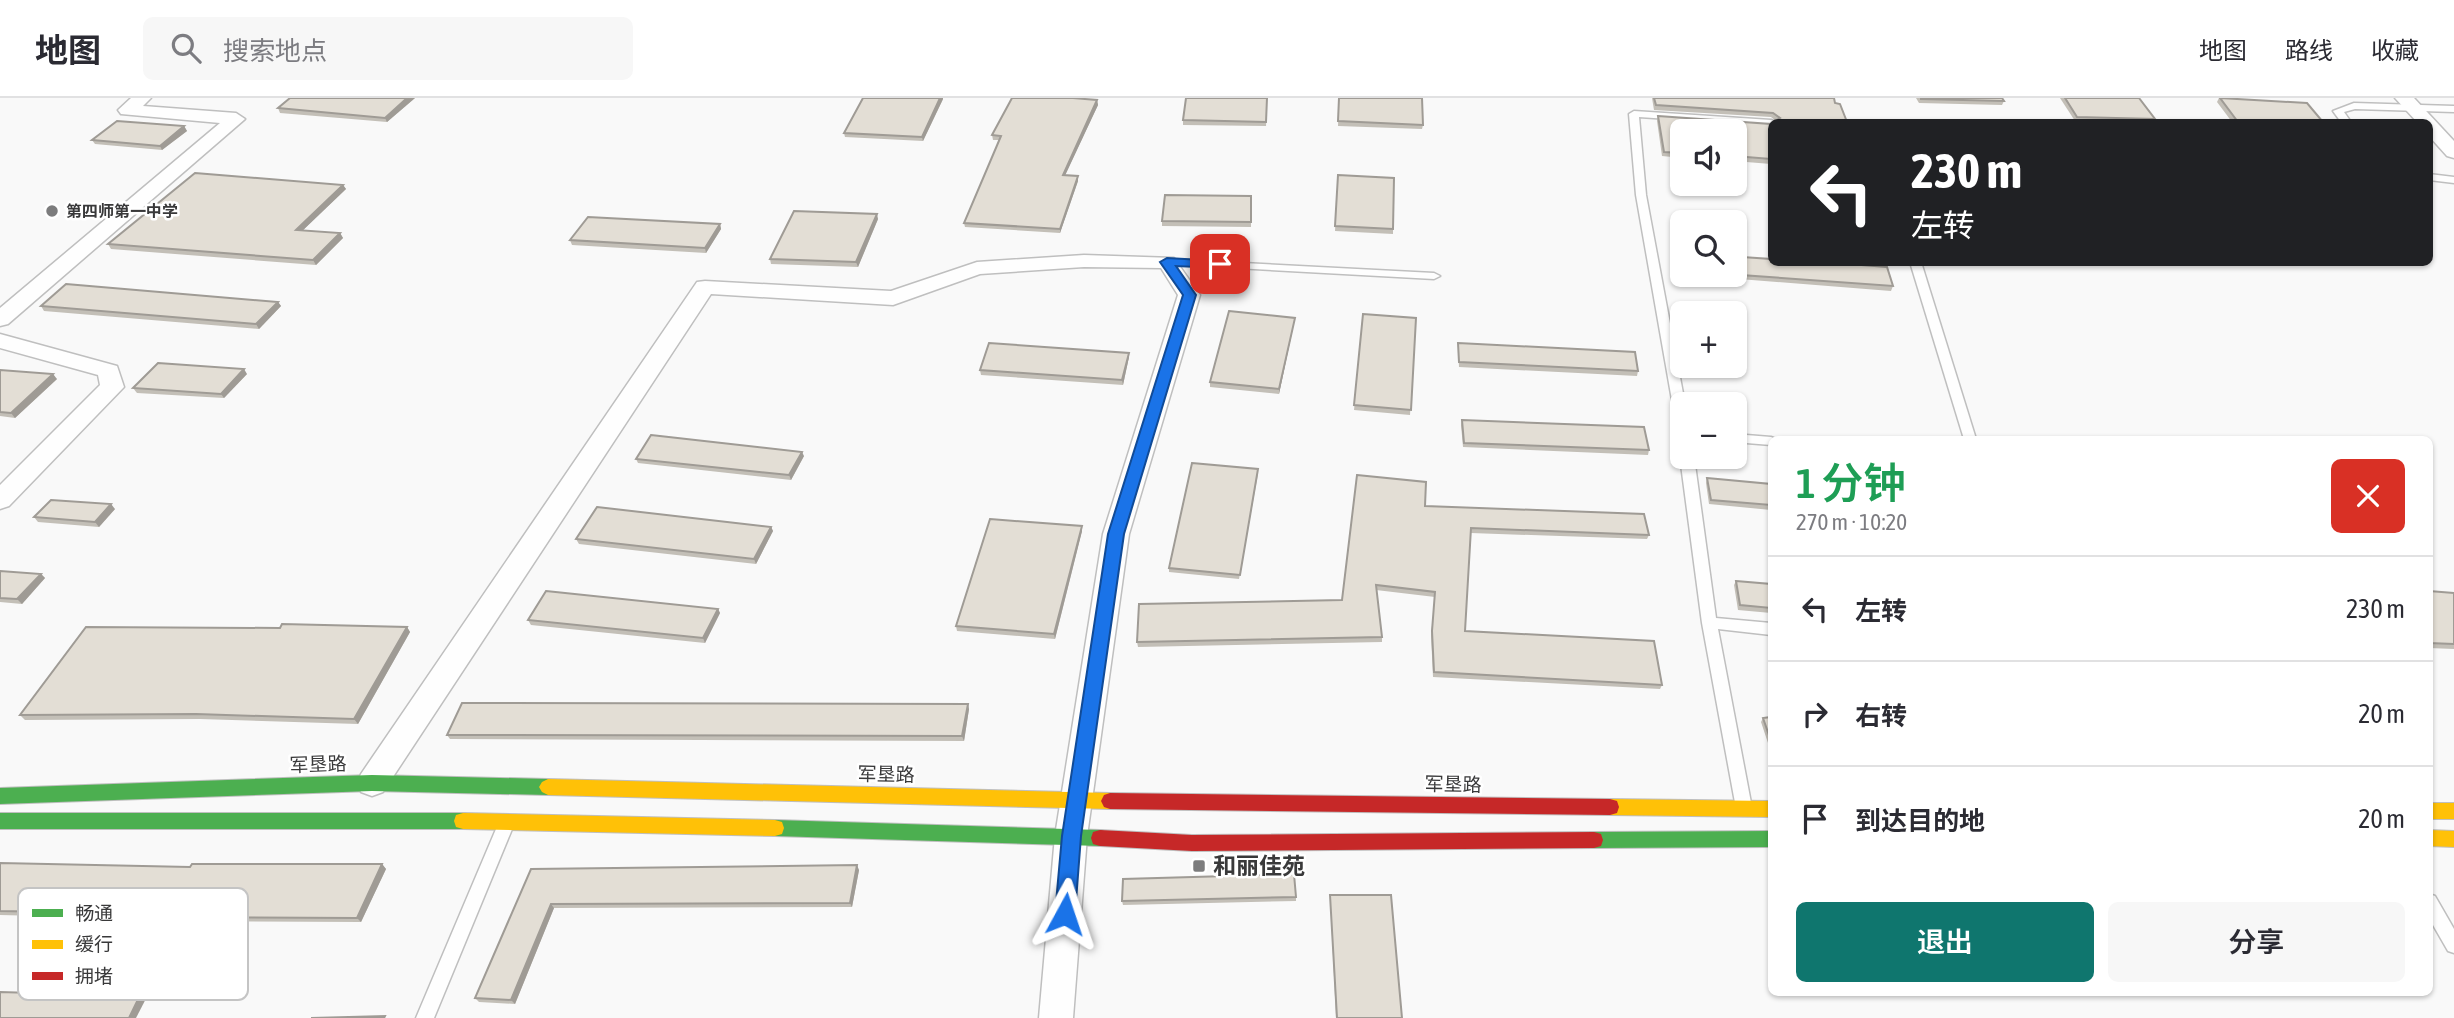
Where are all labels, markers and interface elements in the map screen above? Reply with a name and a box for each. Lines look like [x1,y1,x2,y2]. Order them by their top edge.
search box [143,17,633,80]
icon: search [167,29,205,67]
text: 地图 [35,31,101,69]
text: 搜索地点 [223,36,327,66]
text: 地图 [2199,37,2247,64]
text: 路线 [2285,37,2333,64]
text: 收藏 [2371,37,2419,64]
map controls [1670,119,1747,469]
button: sound [1670,119,1747,196]
text: 230 m [1911,142,2022,198]
icon: left [1796,147,1887,238]
place label: 第四师第一中学 [66,202,178,220]
marker: 第四师第一中学 [44,203,60,219]
text: 左转 [1911,207,1975,244]
button: search [1670,210,1747,287]
pin [1190,234,1250,294]
icon: arrive [1201,245,1239,283]
button: + [1670,301,1747,378]
button: − [1670,392,1747,469]
text: 1 分钟 [1796,459,1906,507]
button: close [2331,459,2405,533]
text: 270 m · 10:20 [1796,509,1907,535]
icon: left [1796,590,1834,628]
text: 230 m [2346,594,2405,624]
text: 左转 [1855,596,1907,626]
icon: right [1796,695,1834,733]
text: 20 m [2358,699,2405,729]
text: 右转 [1855,701,1907,731]
street label: 军垦路 [289,752,347,776]
street label: 军垦路 [857,763,915,785]
street label: 军垦路 [1424,773,1482,795]
icon: arrive [1796,800,1834,838]
text: 20 m [2358,804,2405,834]
text: 到达目的地 [1855,806,1985,836]
place label: 和丽佳苑 [1213,853,1305,879]
marker: 和丽佳苑 [1191,858,1207,874]
position arrow [1028,877,1102,951]
legend [18,888,248,1000]
text: 畅通 [75,902,113,924]
button: 退出 [1796,902,2094,982]
button: 分享 [2108,902,2405,982]
text: 缓行 [75,933,113,955]
text: 拥堵 [75,965,113,987]

